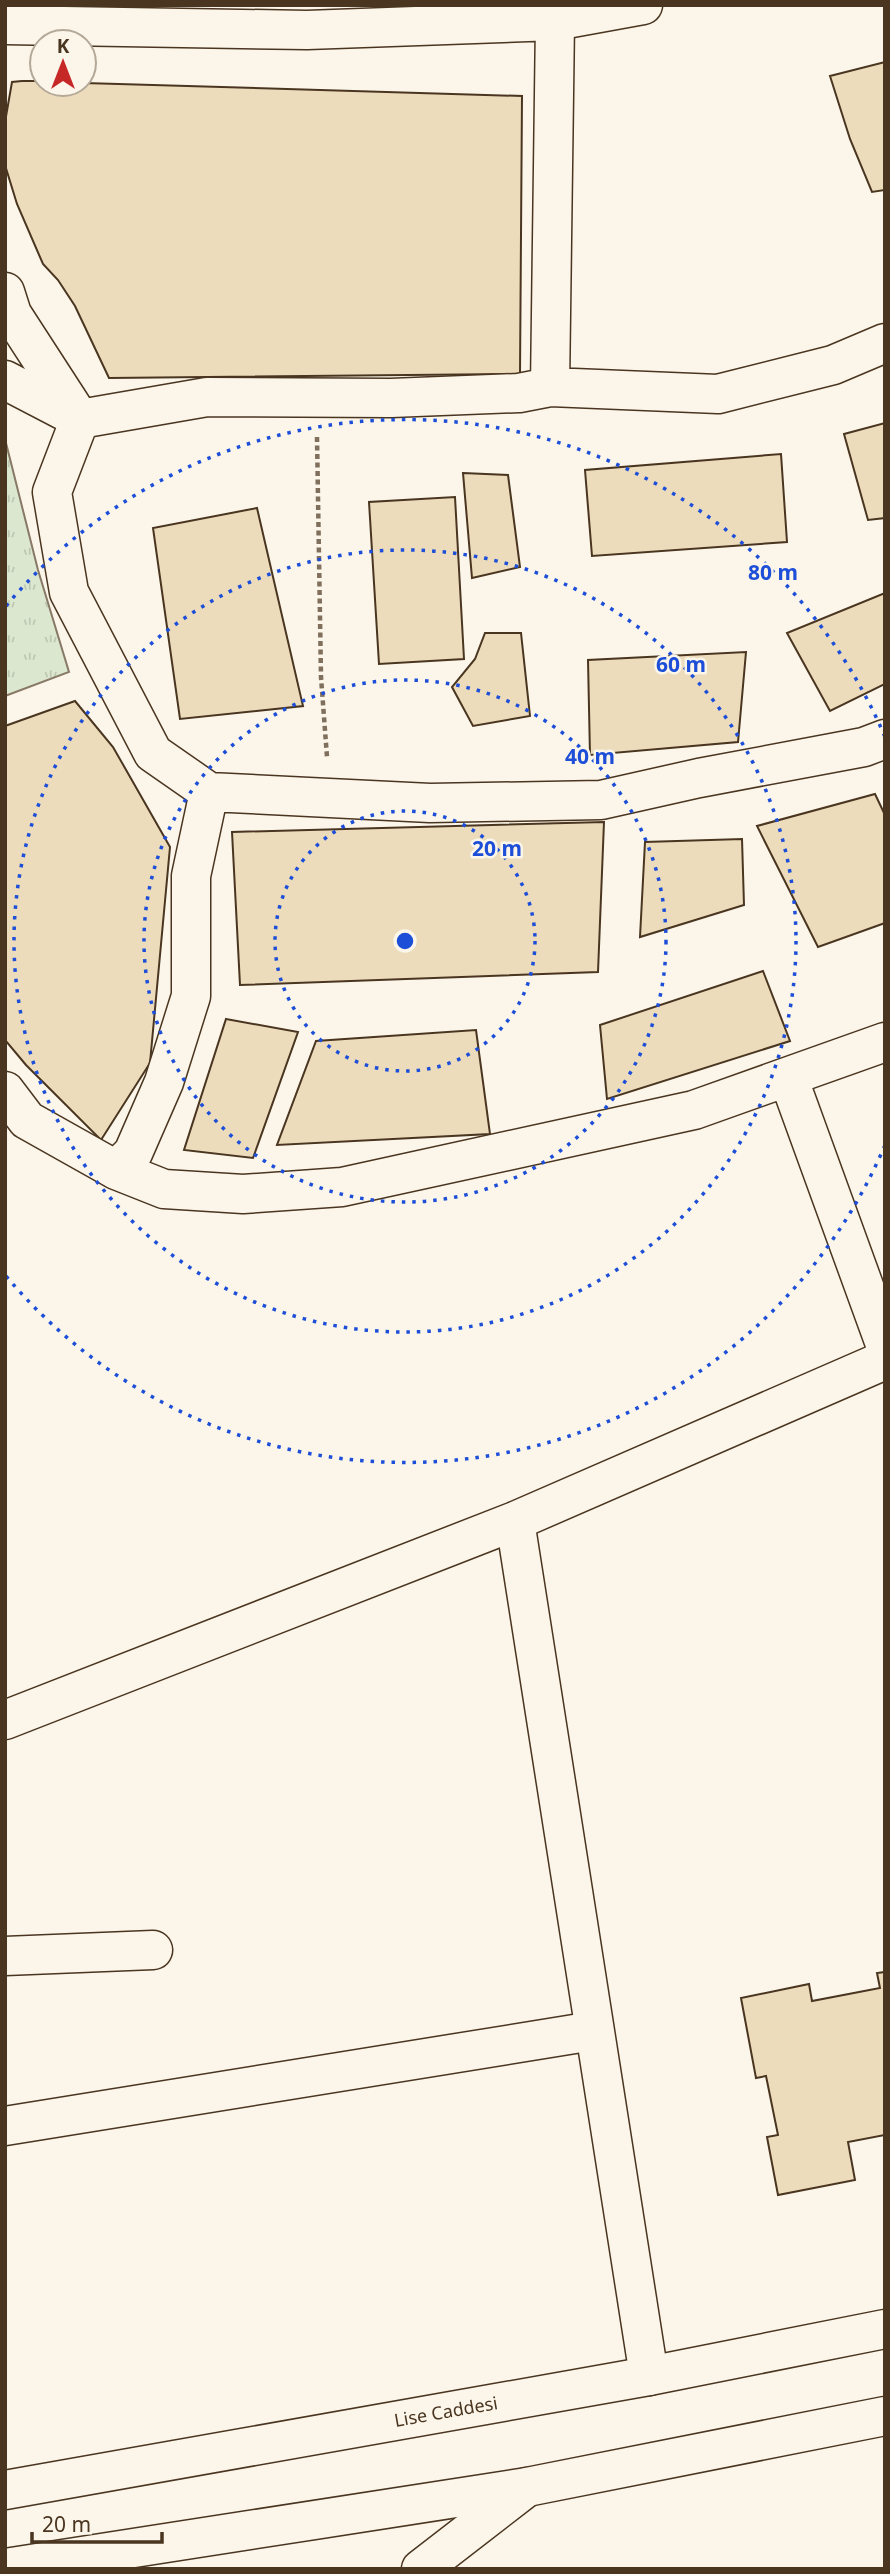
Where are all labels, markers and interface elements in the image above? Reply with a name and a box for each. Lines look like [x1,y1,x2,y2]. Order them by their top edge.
north arrow [28,28,98,98]
text: K [57,33,70,59]
text: 80 m [748,558,798,586]
text: 60 m [656,650,706,678]
text: 40 m [565,742,615,770]
text: 20 m [472,834,522,862]
centre of rings [393,929,417,953]
street label: Lise Caddesi [392,2390,499,2432]
scale bar [32,2500,161,2544]
text: 20 m [42,2510,91,2538]

